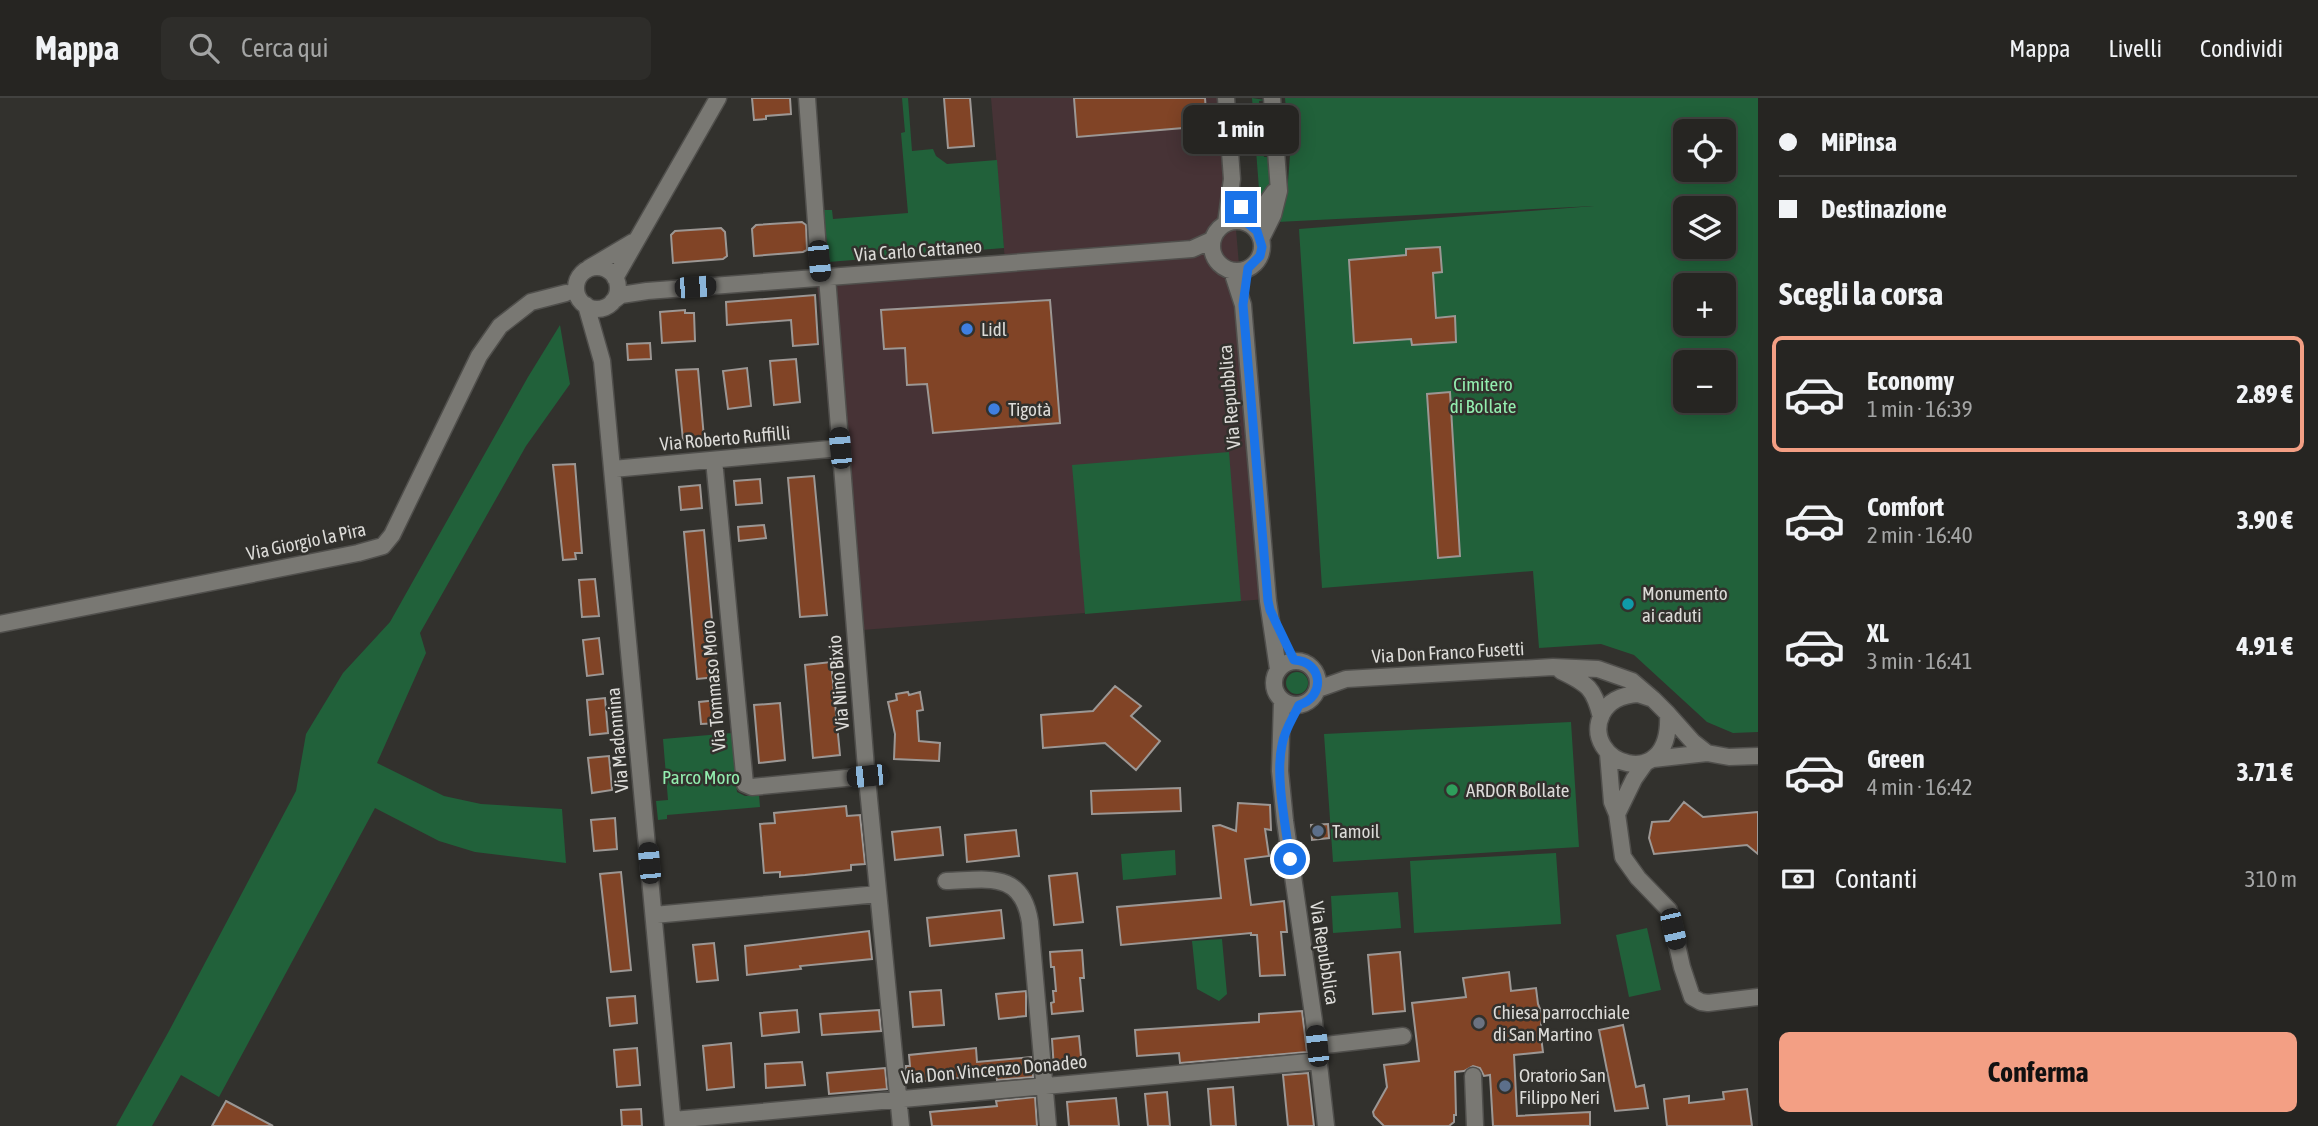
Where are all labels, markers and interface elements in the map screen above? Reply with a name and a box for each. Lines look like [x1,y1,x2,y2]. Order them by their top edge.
search box [161,17,651,80]
text: Mappa [35,29,119,67]
icon: search [185,29,223,67]
text: Cerca qui [241,33,328,63]
text: Mappa [2009,35,2070,62]
text: Livelli [2108,35,2162,62]
text: Condividi [2200,35,2283,62]
callout: 1 min [1183,105,1299,154]
text: 1 min [1218,116,1264,142]
map controls [1673,119,1736,413]
button: locate [1673,119,1736,182]
text: MiPinsa [1821,127,1897,157]
route end [1225,191,1257,223]
text: Destinazione [1821,194,1947,224]
button: layers [1673,196,1736,259]
street label: Via Carlo Cattaneo [853,235,983,265]
car [807,239,832,283]
button: + [1673,273,1736,336]
car [674,275,717,299]
text: Scegli la corsa [1779,275,1943,312]
place label: Lidl [981,318,1007,340]
marker: Lidl [959,321,975,337]
street label: Via Repubblica [1213,344,1245,450]
button: − [1673,350,1736,413]
icon: car [1783,363,1846,426]
text: Economy [1867,366,1954,396]
park label: Cimitero di Bollate [1450,373,1516,417]
text: 2.89 € [2236,379,2293,409]
text: 1 min · 16:39 [1867,396,1973,422]
place label: Tigotà [1008,398,1051,420]
marker: Tigotà [986,401,1002,417]
street label: Via Roberto Ruffilli [659,421,791,455]
car [828,426,853,470]
icon: car [1783,489,1846,552]
text: Comfort [1867,492,1944,522]
text: 3.90 € [2236,505,2293,535]
street label: Via Giorgio la Pira [244,518,368,564]
text: 2 min · 16:40 [1867,522,1973,548]
place label: Monumento ai caduti [1642,582,1728,626]
marker: Monumento ai caduti [1620,596,1636,612]
icon: car [1783,615,1846,678]
text: XL [1867,618,1889,648]
street label: Via Tommaso Moro [696,619,730,753]
text: 4.91 € [2236,631,2293,661]
street label: Via Nino Bixio [823,634,853,732]
street label: Via Don Franco Fusetti [1371,637,1525,667]
text: 3 min · 16:41 [1867,648,1973,674]
street label: Via Madonnina [601,686,633,794]
icon: car [1783,741,1846,804]
text: Green [1867,744,1925,774]
text: 3.71 € [2236,757,2293,787]
car [846,763,889,789]
park label: Parco Moro [662,766,740,788]
text: 4 min · 16:42 [1867,774,1973,800]
place label: ARDOR Bollate [1466,779,1569,801]
marker: ARDOR Bollate [1444,782,1460,798]
place label: Tamoil [1332,820,1380,842]
marker: Tamoil [1310,823,1326,839]
car [637,841,662,885]
route start [1274,843,1306,875]
icon: cash [1779,860,1817,898]
text: Contanti [1835,864,1917,894]
text: 310 m [2245,866,2297,892]
street label: Via Repubblica [1306,900,1344,1006]
car [1659,906,1688,952]
place label: Chiesa parrocchiale di San Martino [1493,1001,1630,1045]
marker: Chiesa parrocchiale di San Martino [1471,1015,1487,1031]
car [1305,1024,1330,1068]
button: Conferma [1779,1032,2297,1112]
street label: Via Don Vincenzo Donadeo [900,1050,1088,1088]
place label: Oratorio San Filippo Neri [1519,1064,1606,1108]
marker: Oratorio San Filippo Neri [1497,1078,1513,1094]

